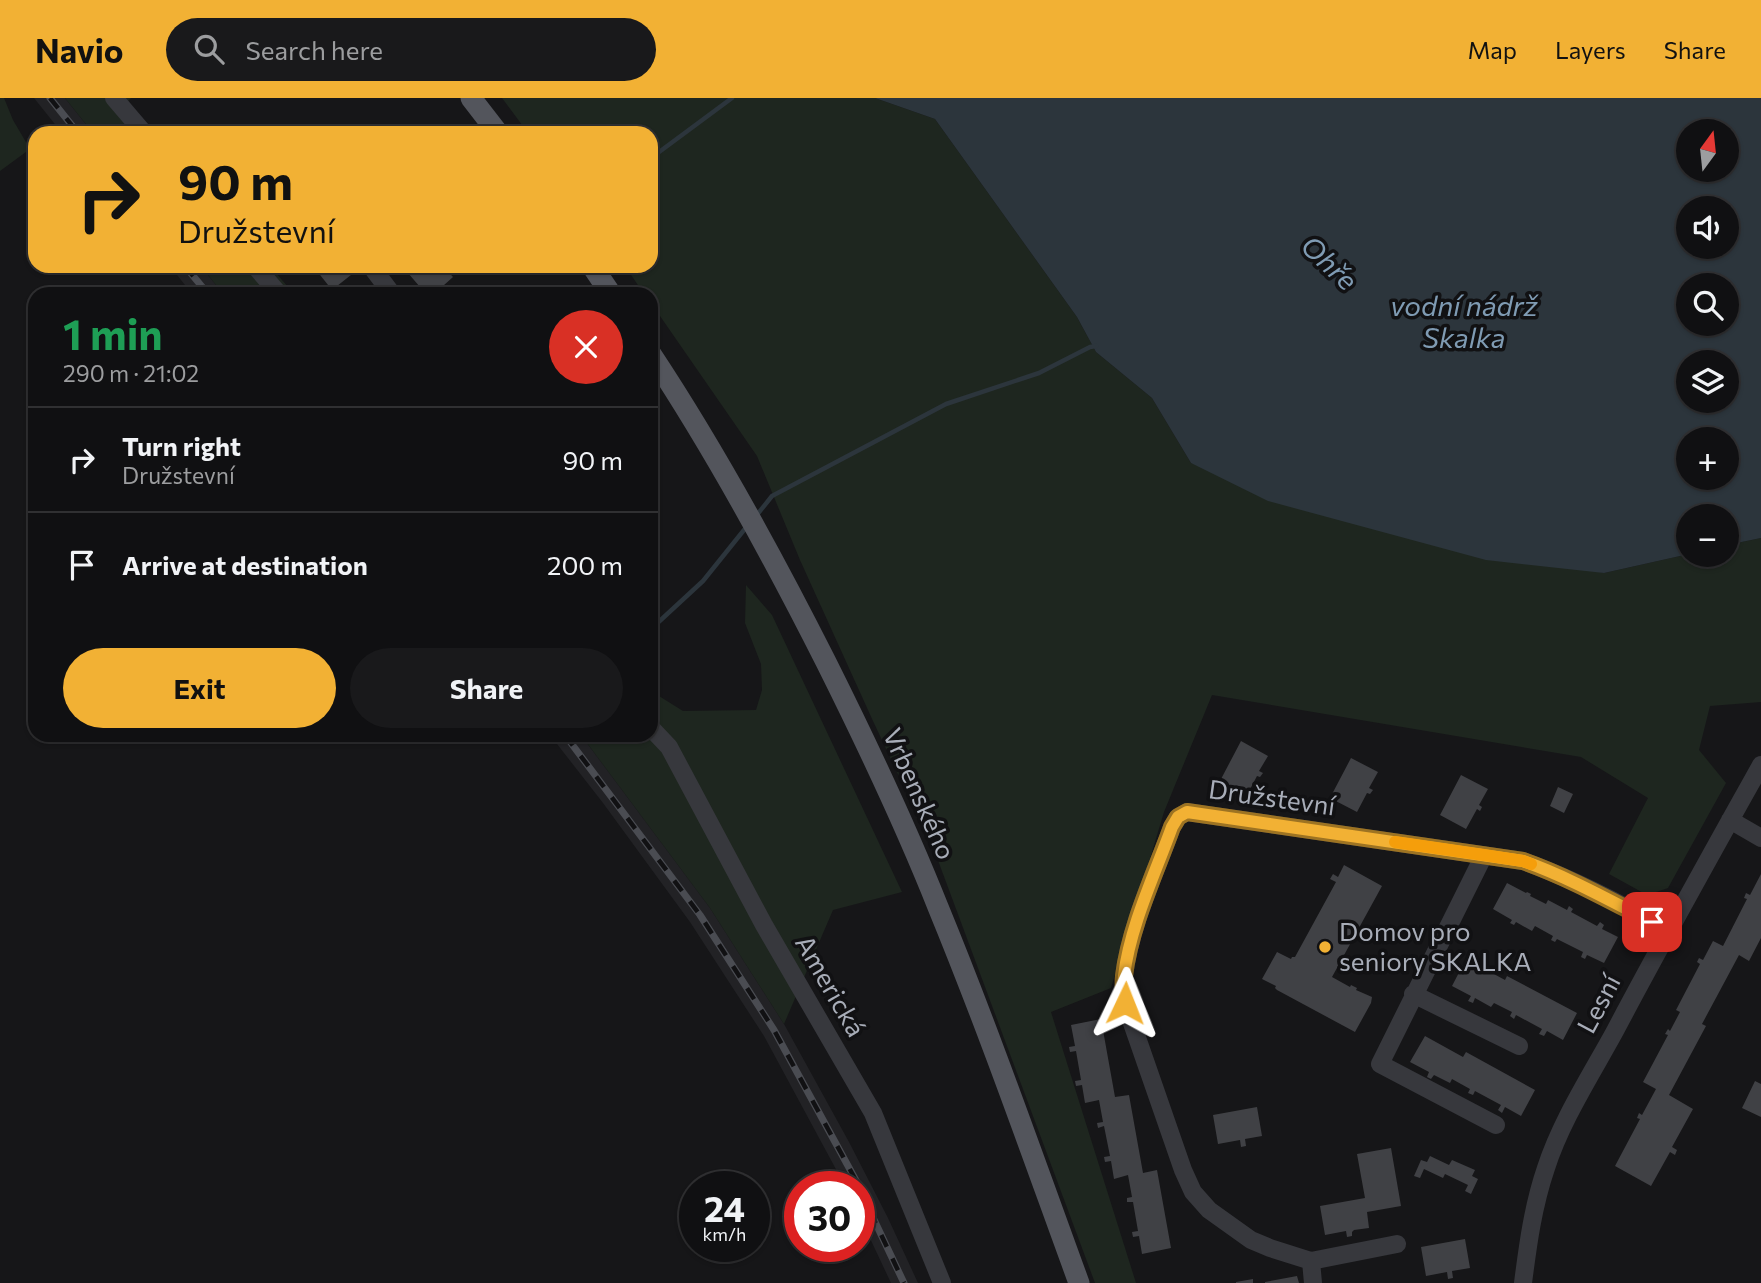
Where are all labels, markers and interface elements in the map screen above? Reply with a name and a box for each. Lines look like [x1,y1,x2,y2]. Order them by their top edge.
search box [166,18,656,81]
text: Navio [35,29,124,70]
icon: search [190,30,228,68]
text: Search here [246,34,383,65]
text: Map [1468,35,1517,64]
text: Layers [1555,35,1626,64]
text: Share [1664,35,1726,64]
north arrow [1676,119,1740,182]
map controls [1676,119,1739,567]
text: 90 m [178,150,293,210]
icon: right [63,154,154,245]
button: sound [1676,196,1739,259]
text: Družstevní [178,210,335,250]
water label: Ohře [1295,228,1365,297]
button: search [1676,273,1739,336]
water label: vodní nádrž Skalka [1390,288,1540,354]
text: 1 min [63,307,163,359]
button: close [549,310,623,384]
button: layers [1676,350,1739,413]
text: 290 m · 21:02 [63,359,199,387]
button: + [1676,427,1739,490]
text: Turn right [122,430,241,461]
icon: right [63,441,101,479]
text: 90 m [563,444,623,475]
text: Družstevní [122,461,235,489]
button: − [1676,504,1739,567]
icon: arrive [63,546,101,584]
text: Arrive at destination [122,549,368,580]
text: 200 m [547,549,623,580]
button: Exit [63,648,336,728]
button: Share [350,648,623,728]
street label: Vrbenského [878,723,963,864]
street label: Družstevní [1207,772,1339,821]
pin [1622,892,1682,952]
icon: arrive [1633,903,1671,941]
place label: Domov pro seniory SKALKA [1339,915,1531,976]
street label: Americká [790,929,873,1041]
marker: Domov pro seniory SKALKA [1317,939,1333,955]
position arrow [1088,966,1162,1040]
street label: Lesní [1569,967,1627,1038]
speed limit sign: 30 [784,1171,875,1262]
text: 24 [704,1186,745,1229]
text: km/h [703,1223,746,1245]

